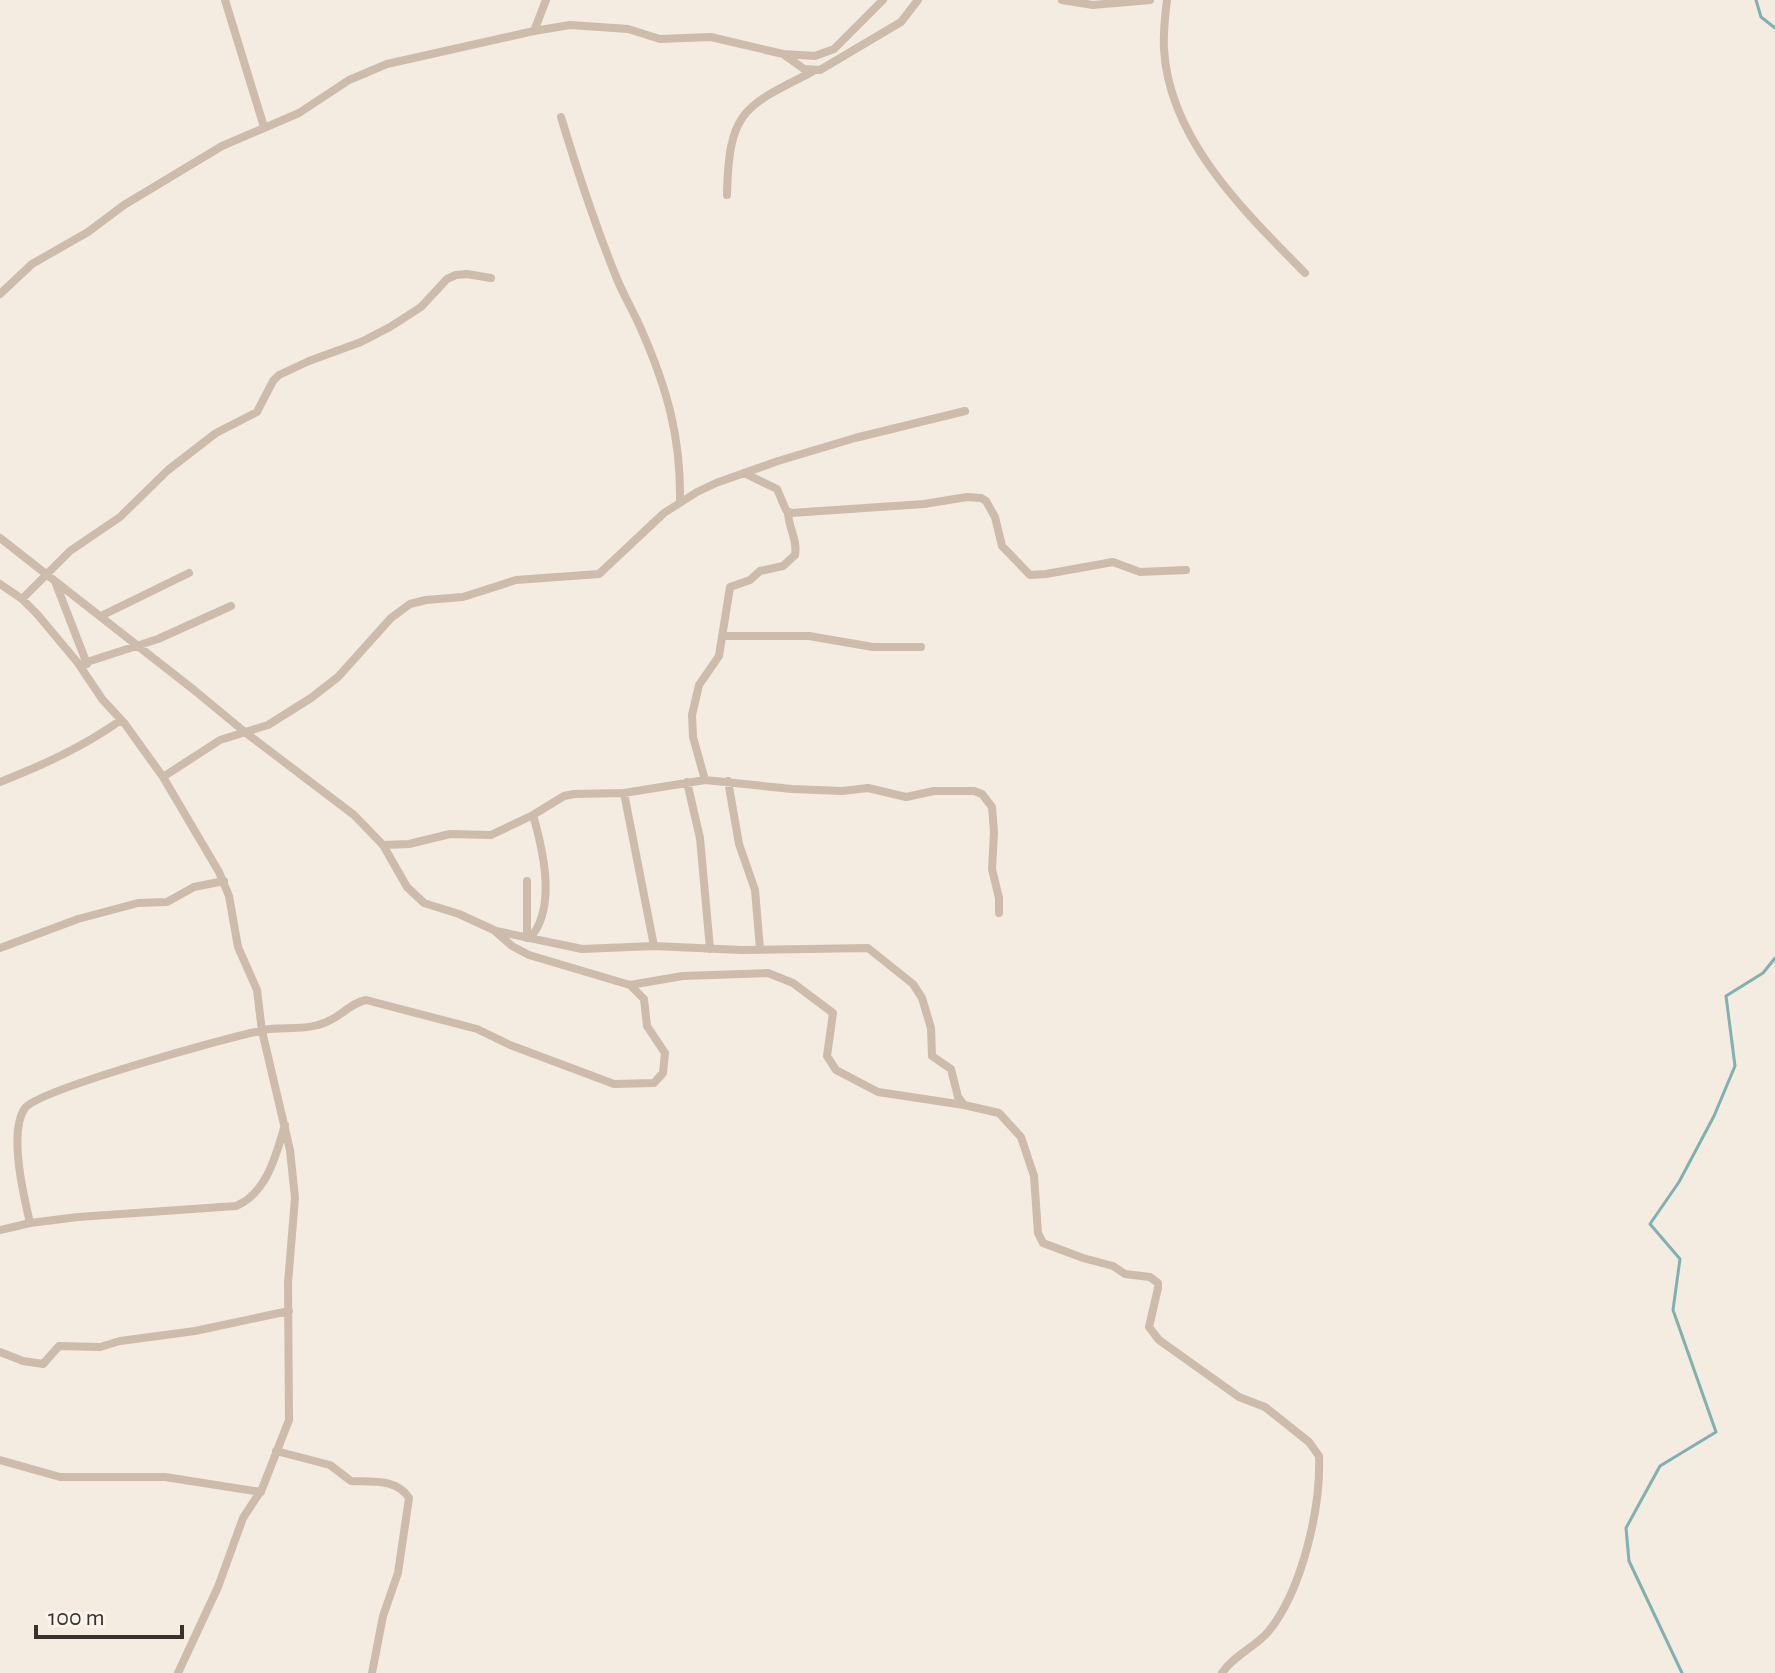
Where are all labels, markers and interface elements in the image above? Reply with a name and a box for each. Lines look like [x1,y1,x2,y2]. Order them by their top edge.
scale bar [36,1589,182,1639]
text: 100 m [48,1606,105,1630]

